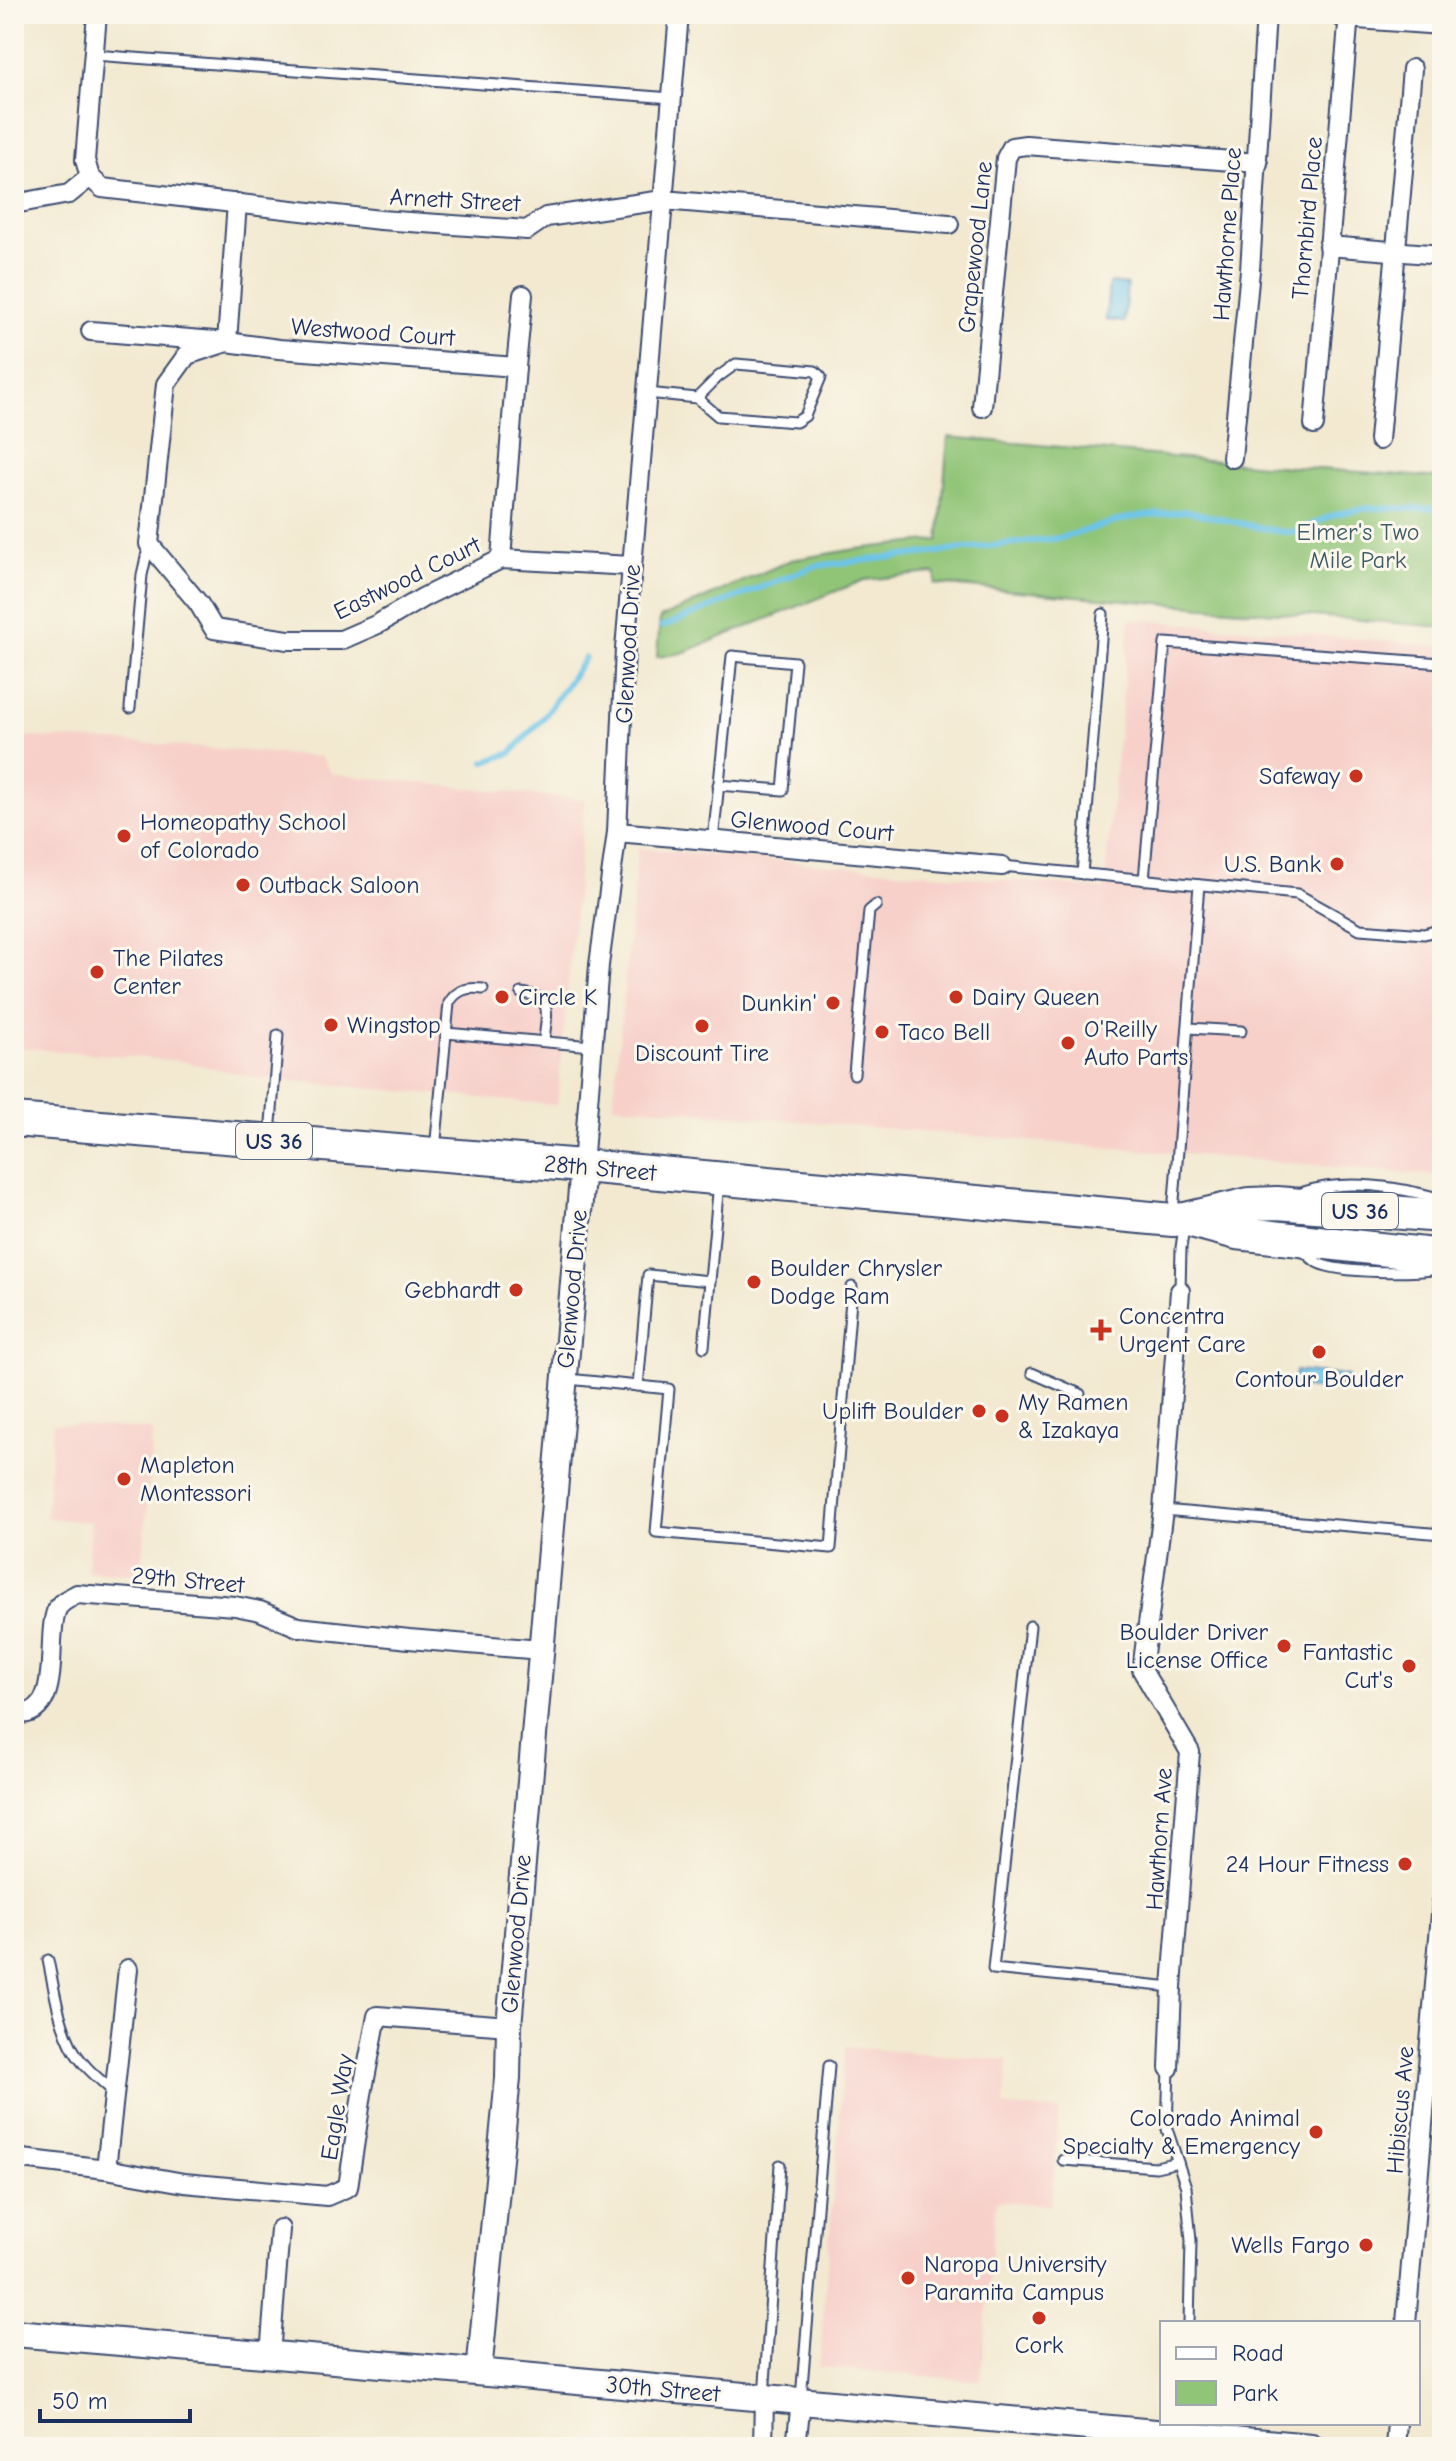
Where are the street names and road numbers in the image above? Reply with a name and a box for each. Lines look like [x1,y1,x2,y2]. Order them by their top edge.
street label: Thornbird Place [1286,135,1328,301]
street label: Hawthorne Place [1207,146,1247,322]
street label: Grapewood Lane [952,160,998,334]
street label: Arnett Street [389,183,522,217]
street label: Westwood Court [290,312,457,352]
street label: Eastwood Court [329,530,486,626]
street label: Glenwood Drive [610,564,646,724]
street label: Glenwood Court [729,805,896,847]
road number: US 36 [236,1123,312,1159]
street label: 28th Street [543,1149,659,1187]
road number: US 36 [1322,1193,1398,1229]
street label: Glenwood Drive [551,1208,593,1370]
street label: 29th Street [130,1561,247,1599]
street label: Hawthorn Ave [1140,1767,1178,1911]
street label: Glenwood Drive [495,1853,537,2015]
street label: Hibiscus Ave [1380,2045,1420,2175]
street label: Eagle Way [315,2052,359,2162]
street label: 30th Street [605,2370,722,2408]

